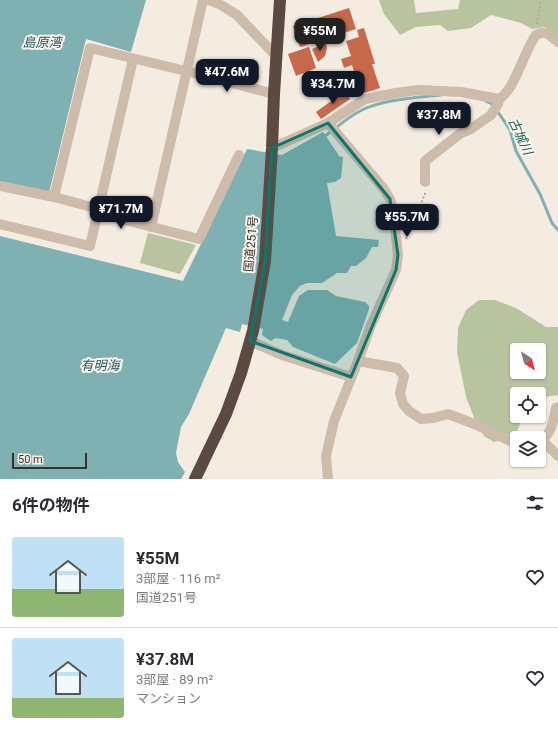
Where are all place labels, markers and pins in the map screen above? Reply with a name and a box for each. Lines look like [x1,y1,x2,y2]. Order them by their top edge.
pin: ¥55M [296,18,344,52]
pin: ¥47.6M [194,59,260,93]
pin: ¥34.7M [300,71,366,105]
pin: ¥37.8M [406,102,472,136]
pin: ¥71.7M [88,196,154,230]
pin: ¥55.7M [374,204,440,238]

